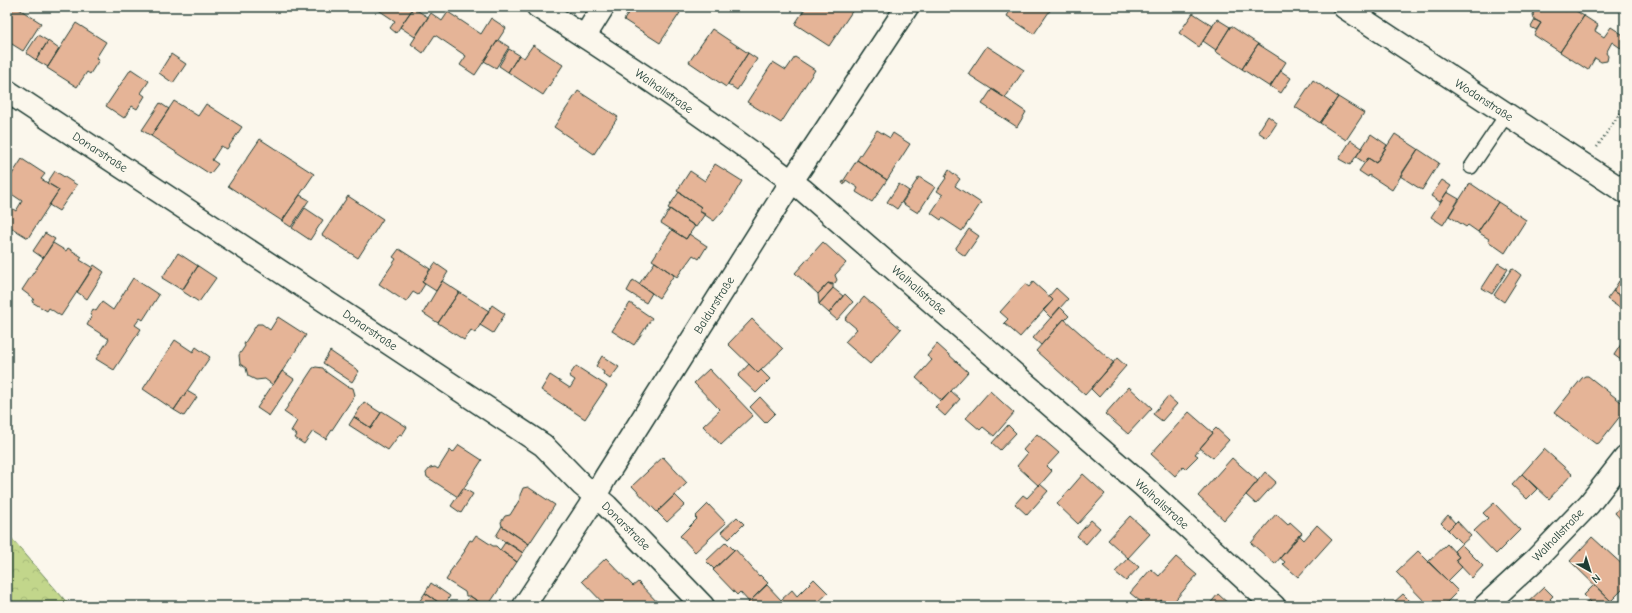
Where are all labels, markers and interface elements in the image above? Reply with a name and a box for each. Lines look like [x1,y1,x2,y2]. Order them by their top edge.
street label: Walhallstraße [632,66,696,116]
street label: Wodanstraße [1452,76,1516,124]
street label: Donarstraße [70,129,130,175]
street label: Walhallstraße [889,262,949,318]
street label: Baldurstraße [691,274,737,336]
street label: Donarstraße [340,307,400,353]
street label: Walhallstraße [1132,476,1192,532]
street label: Donarstraße [599,499,653,553]
street label: Walhallstraße [1529,506,1587,564]
north arrow [1570,551,1610,591]
text: N [1589,571,1603,586]

